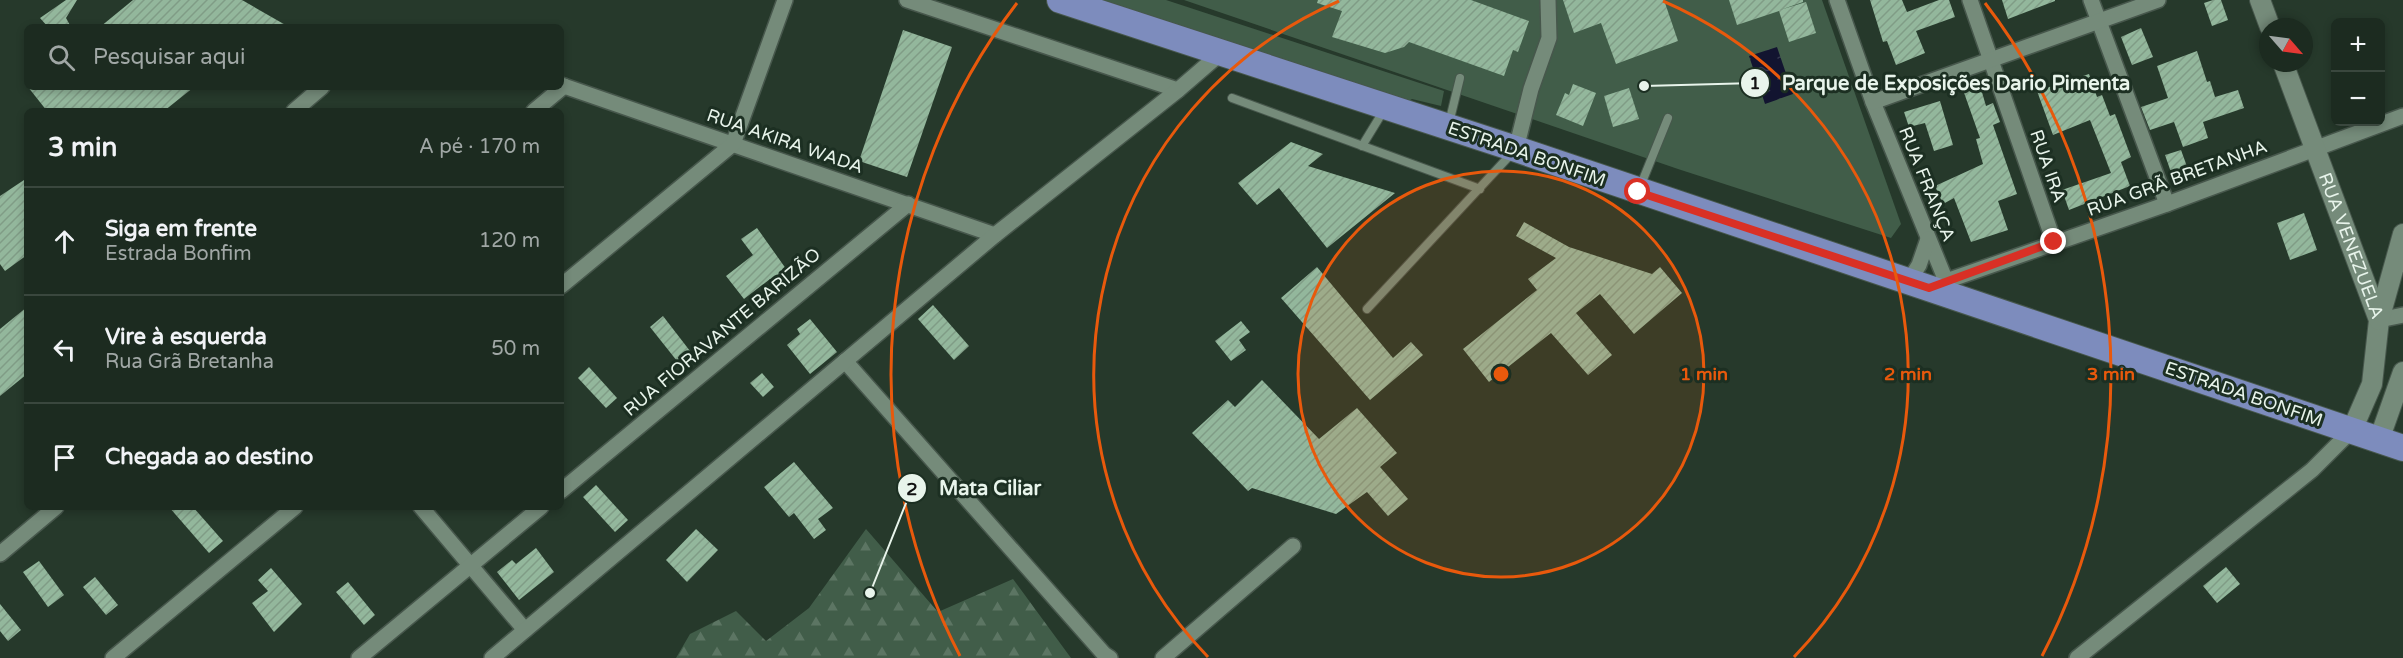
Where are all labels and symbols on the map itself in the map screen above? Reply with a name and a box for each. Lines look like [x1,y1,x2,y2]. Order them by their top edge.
north arrow [2259,18,2313,72]
callout: Parque de Exposições Dario Pimenta [1740,64,2142,102]
text: 1 [1749,72,1761,94]
text: Parque de Exposições Dario Pimenta [1782,72,2130,96]
street label: RUA AKIRA WADA [704,104,866,178]
street label: ESTRADA BONFIM [1445,117,1609,191]
street label: RUA FRANÇA [1894,123,1960,245]
street label: RUA IRA [2025,127,2071,205]
street label: RUA GRÃ BRETANHA [2084,135,2270,221]
street label: RUA VENEZUELA [2314,170,2389,322]
route start [1624,178,1650,204]
route end [2040,228,2066,254]
street label: RUA FIORAVANTE BARIZÃO [619,243,825,421]
street label: ESTRADA BONFIM [2162,357,2326,431]
text: 1 min [1680,363,1728,385]
text: 2 min [1884,363,1932,385]
text: 3 min [2087,363,2135,385]
centre of rings [1491,364,1511,384]
callout: Mata Ciliar [897,469,1053,507]
text: Mata Ciliar [939,477,1041,501]
text: 2 [906,478,918,500]

